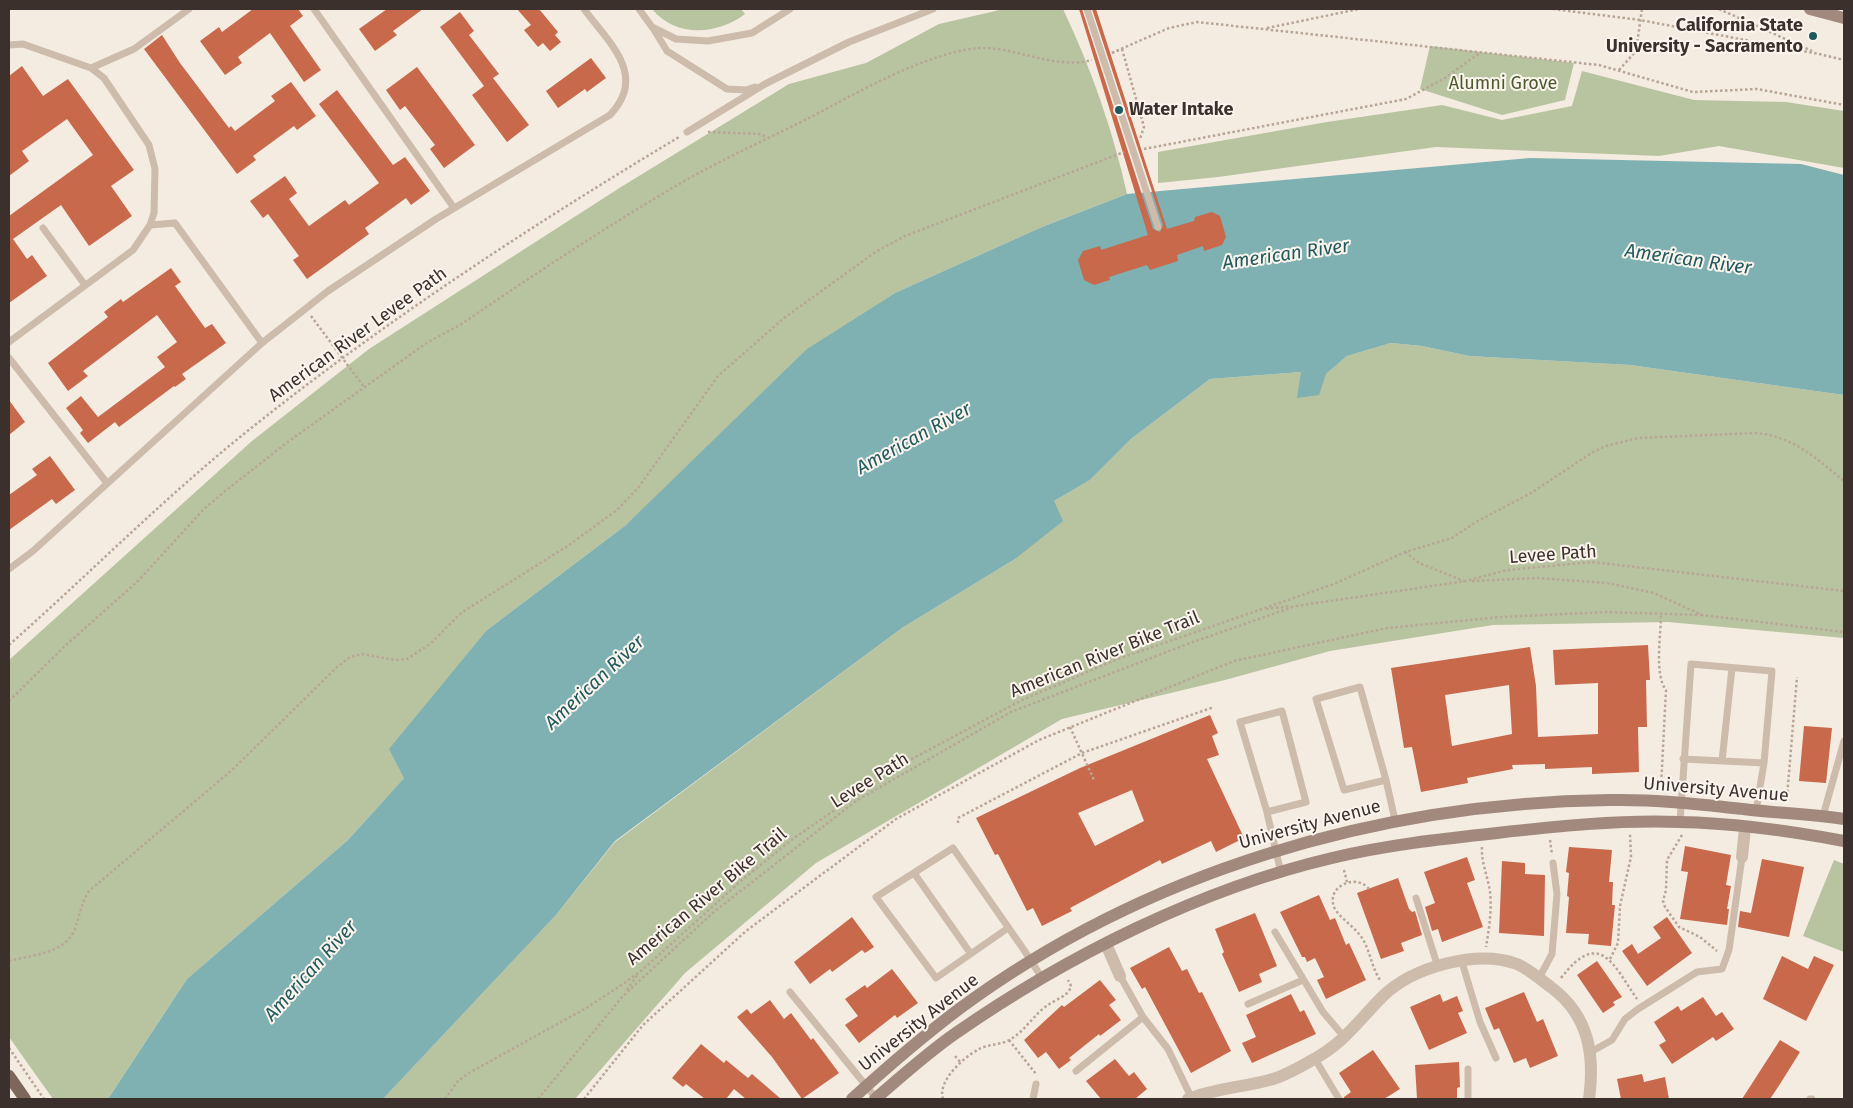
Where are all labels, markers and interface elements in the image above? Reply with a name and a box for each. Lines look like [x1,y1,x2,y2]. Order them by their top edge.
place label: California State University - Sacramento [1606,15,1803,58]
marker: California State University - Sacramento [1807,30,1819,42]
park label: Alumni Grove [1449,73,1557,95]
place label: Water Intake [1129,99,1234,121]
marker: Water Intake [1113,104,1125,116]
water label: American River [1221,235,1351,275]
water label: American River [1623,240,1753,280]
street label: American River Levee Path [265,263,451,407]
water label: American River [853,398,975,480]
street label: Levee Path [1508,541,1598,569]
street label: American River Bike Trail [1007,607,1203,703]
water label: American River [541,631,649,735]
street label: Levee Path [827,749,913,813]
street label: University Avenue [1642,773,1790,807]
street label: University Avenue [1237,796,1383,854]
street label: American River Bike Trail [623,824,791,970]
water label: American River [260,916,362,1026]
street label: University Avenue [855,970,983,1076]

